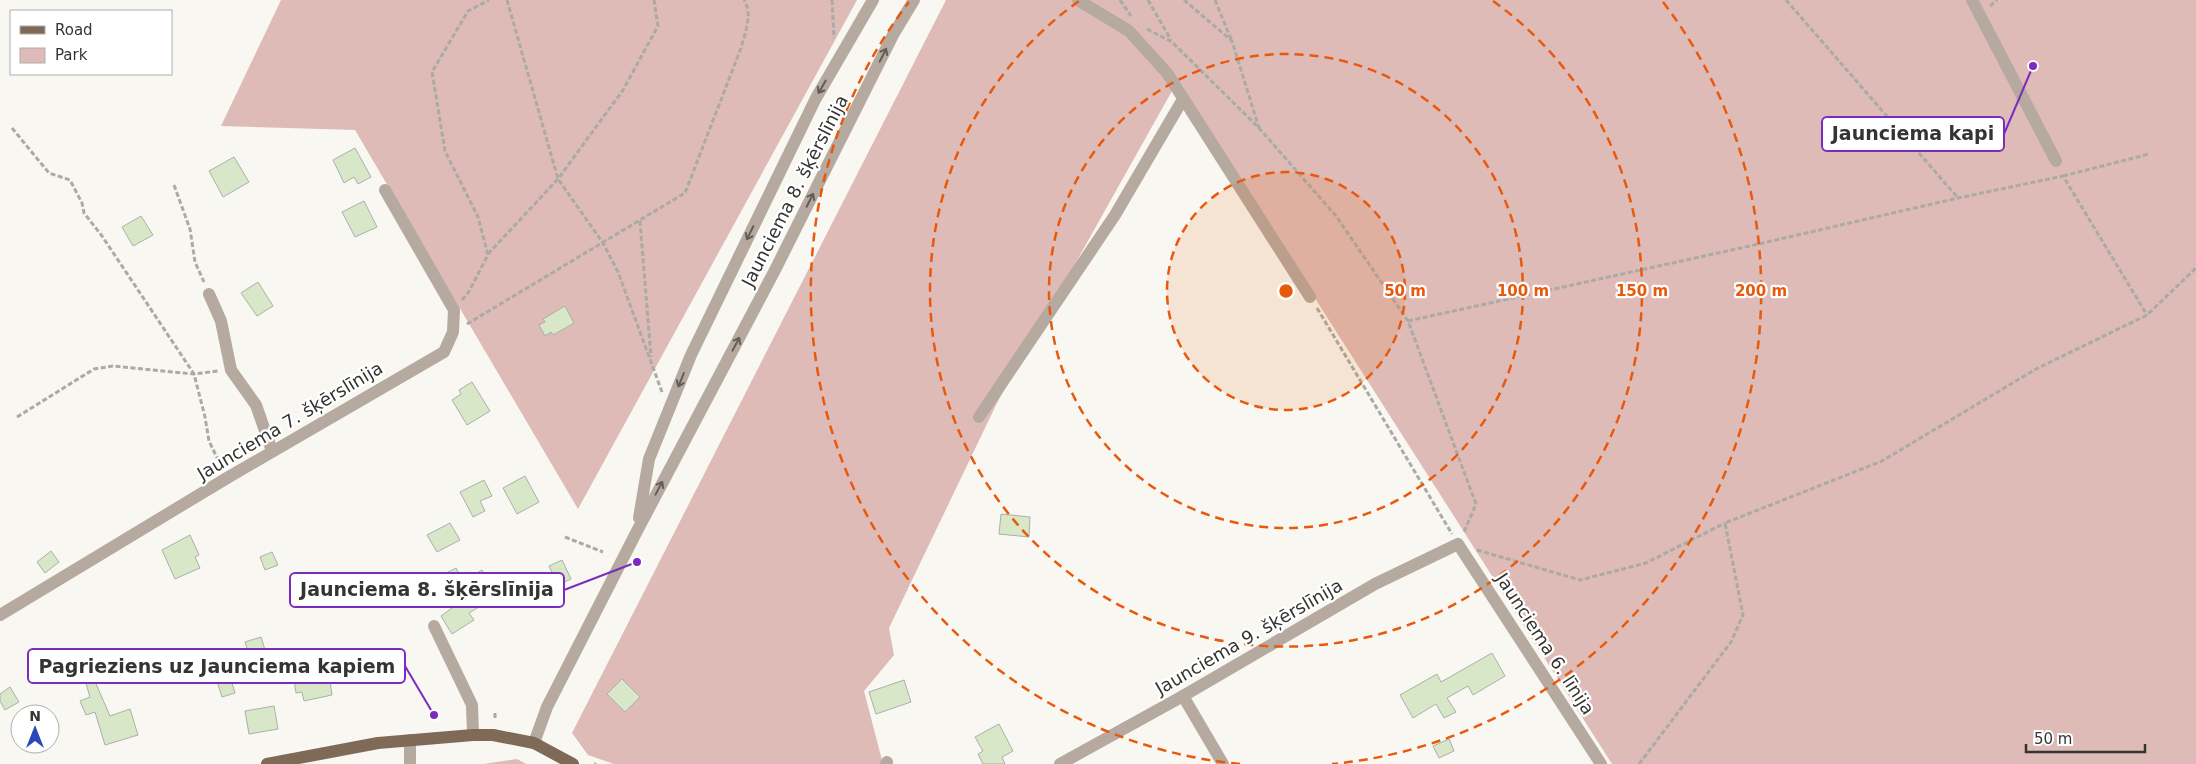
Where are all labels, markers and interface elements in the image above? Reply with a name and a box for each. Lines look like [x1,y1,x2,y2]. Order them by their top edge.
legend [10,10,172,75]
text: Road [55,21,93,39]
text: Park [55,46,88,64]
one-way arrow [879,48,888,63]
one-way arrow [817,80,827,95]
street label: Jaunciema 8. šķērslīnija [737,91,852,291]
callout: Jaunciema kapi [1822,117,2004,151]
text: Jaunciema kapi [1830,122,1994,144]
one-way arrow [806,193,816,208]
one-way arrow [745,225,754,240]
centre of rings [1277,282,1295,300]
text: 50 m [1384,282,1426,300]
text: 100 m [1497,282,1549,300]
text: 150 m [1616,282,1668,300]
text: 200 m [1735,282,1787,300]
one-way arrow [731,337,741,352]
street label: Jaunciema 7. šķērslīnija [192,357,386,485]
one-way arrow [675,372,685,387]
one-way arrow [655,481,665,495]
street label: Jaunciema 6. līnija [1491,568,1599,719]
callout: Jaunciema 8. šķērslīnija [290,573,564,607]
street label: Jaunciema 9. šķērslīnija [1151,574,1346,699]
text: Jaunciema 8. šķērslīnija [298,578,554,600]
callout: Pagrieziens uz Jaunciema kapiem [28,649,405,683]
text: Pagrieziens uz Jaunciema kapiem [39,655,395,677]
north arrow [10,704,60,754]
text: N [29,708,41,724]
scale bar [2026,722,2145,754]
text: 50 m [2034,730,2072,748]

